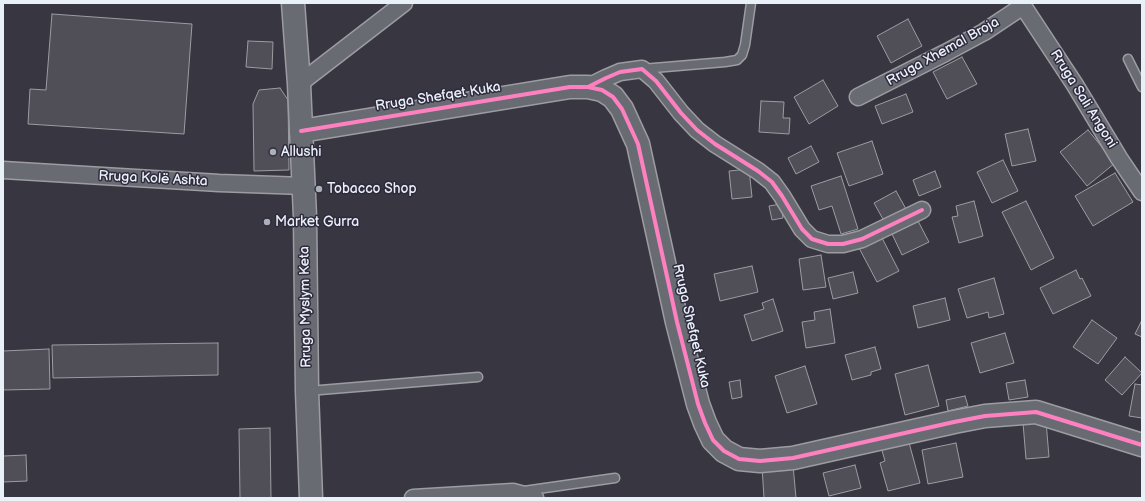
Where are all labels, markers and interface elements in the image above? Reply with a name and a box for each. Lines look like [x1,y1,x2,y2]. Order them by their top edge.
street label: Rruga Xhemal Broja [884,14,1002,90]
street label: Rruga Sali Angoni [1046,47,1120,151]
street label: Rruga Shefqet Kuka [374,79,502,115]
place label: Allushi [281,144,322,160]
marker: Allushi [268,147,278,157]
street label: Rruga Kolë Ashta [98,168,208,190]
place label: Tobacco Shop [327,181,417,197]
marker: Tobacco Shop [314,184,324,194]
place label: Market Gurra [275,214,359,230]
marker: Market Gurra [262,217,272,227]
street label: Rruga Myslym Keta [297,246,315,368]
street label: Rruga Shefqet Kuka [669,262,713,390]

